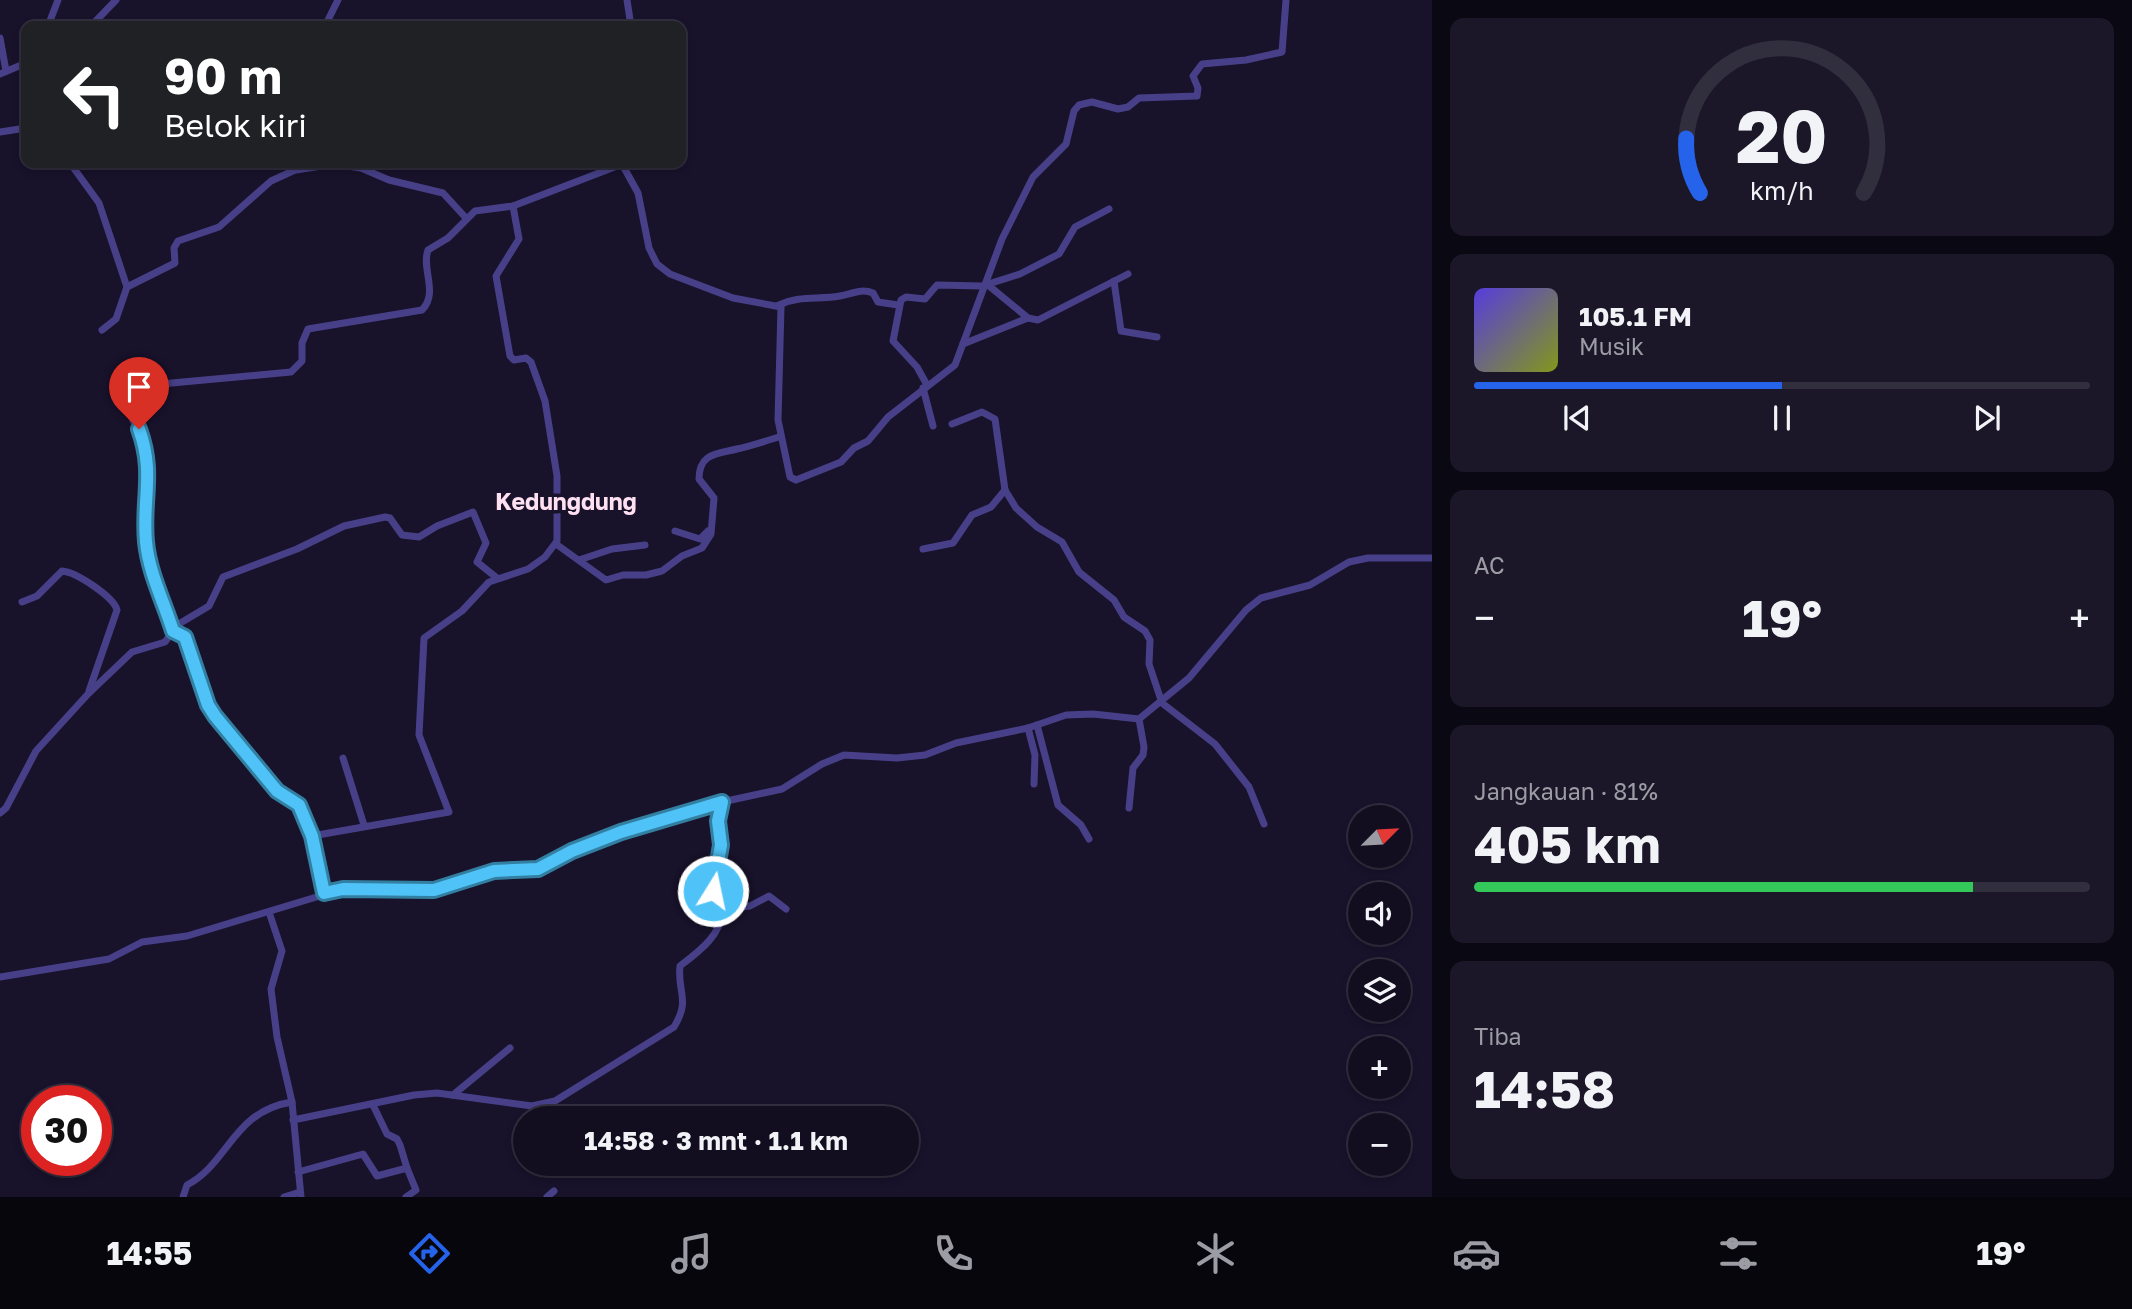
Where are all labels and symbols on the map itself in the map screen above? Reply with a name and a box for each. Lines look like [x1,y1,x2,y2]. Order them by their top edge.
pin [109,357,169,429]
district label: Kedungdung [495,487,637,515]
north arrow [1348,805,1410,868]
position arrow [676,854,750,928]
speed limit sign: 30 [21,1085,112,1176]

